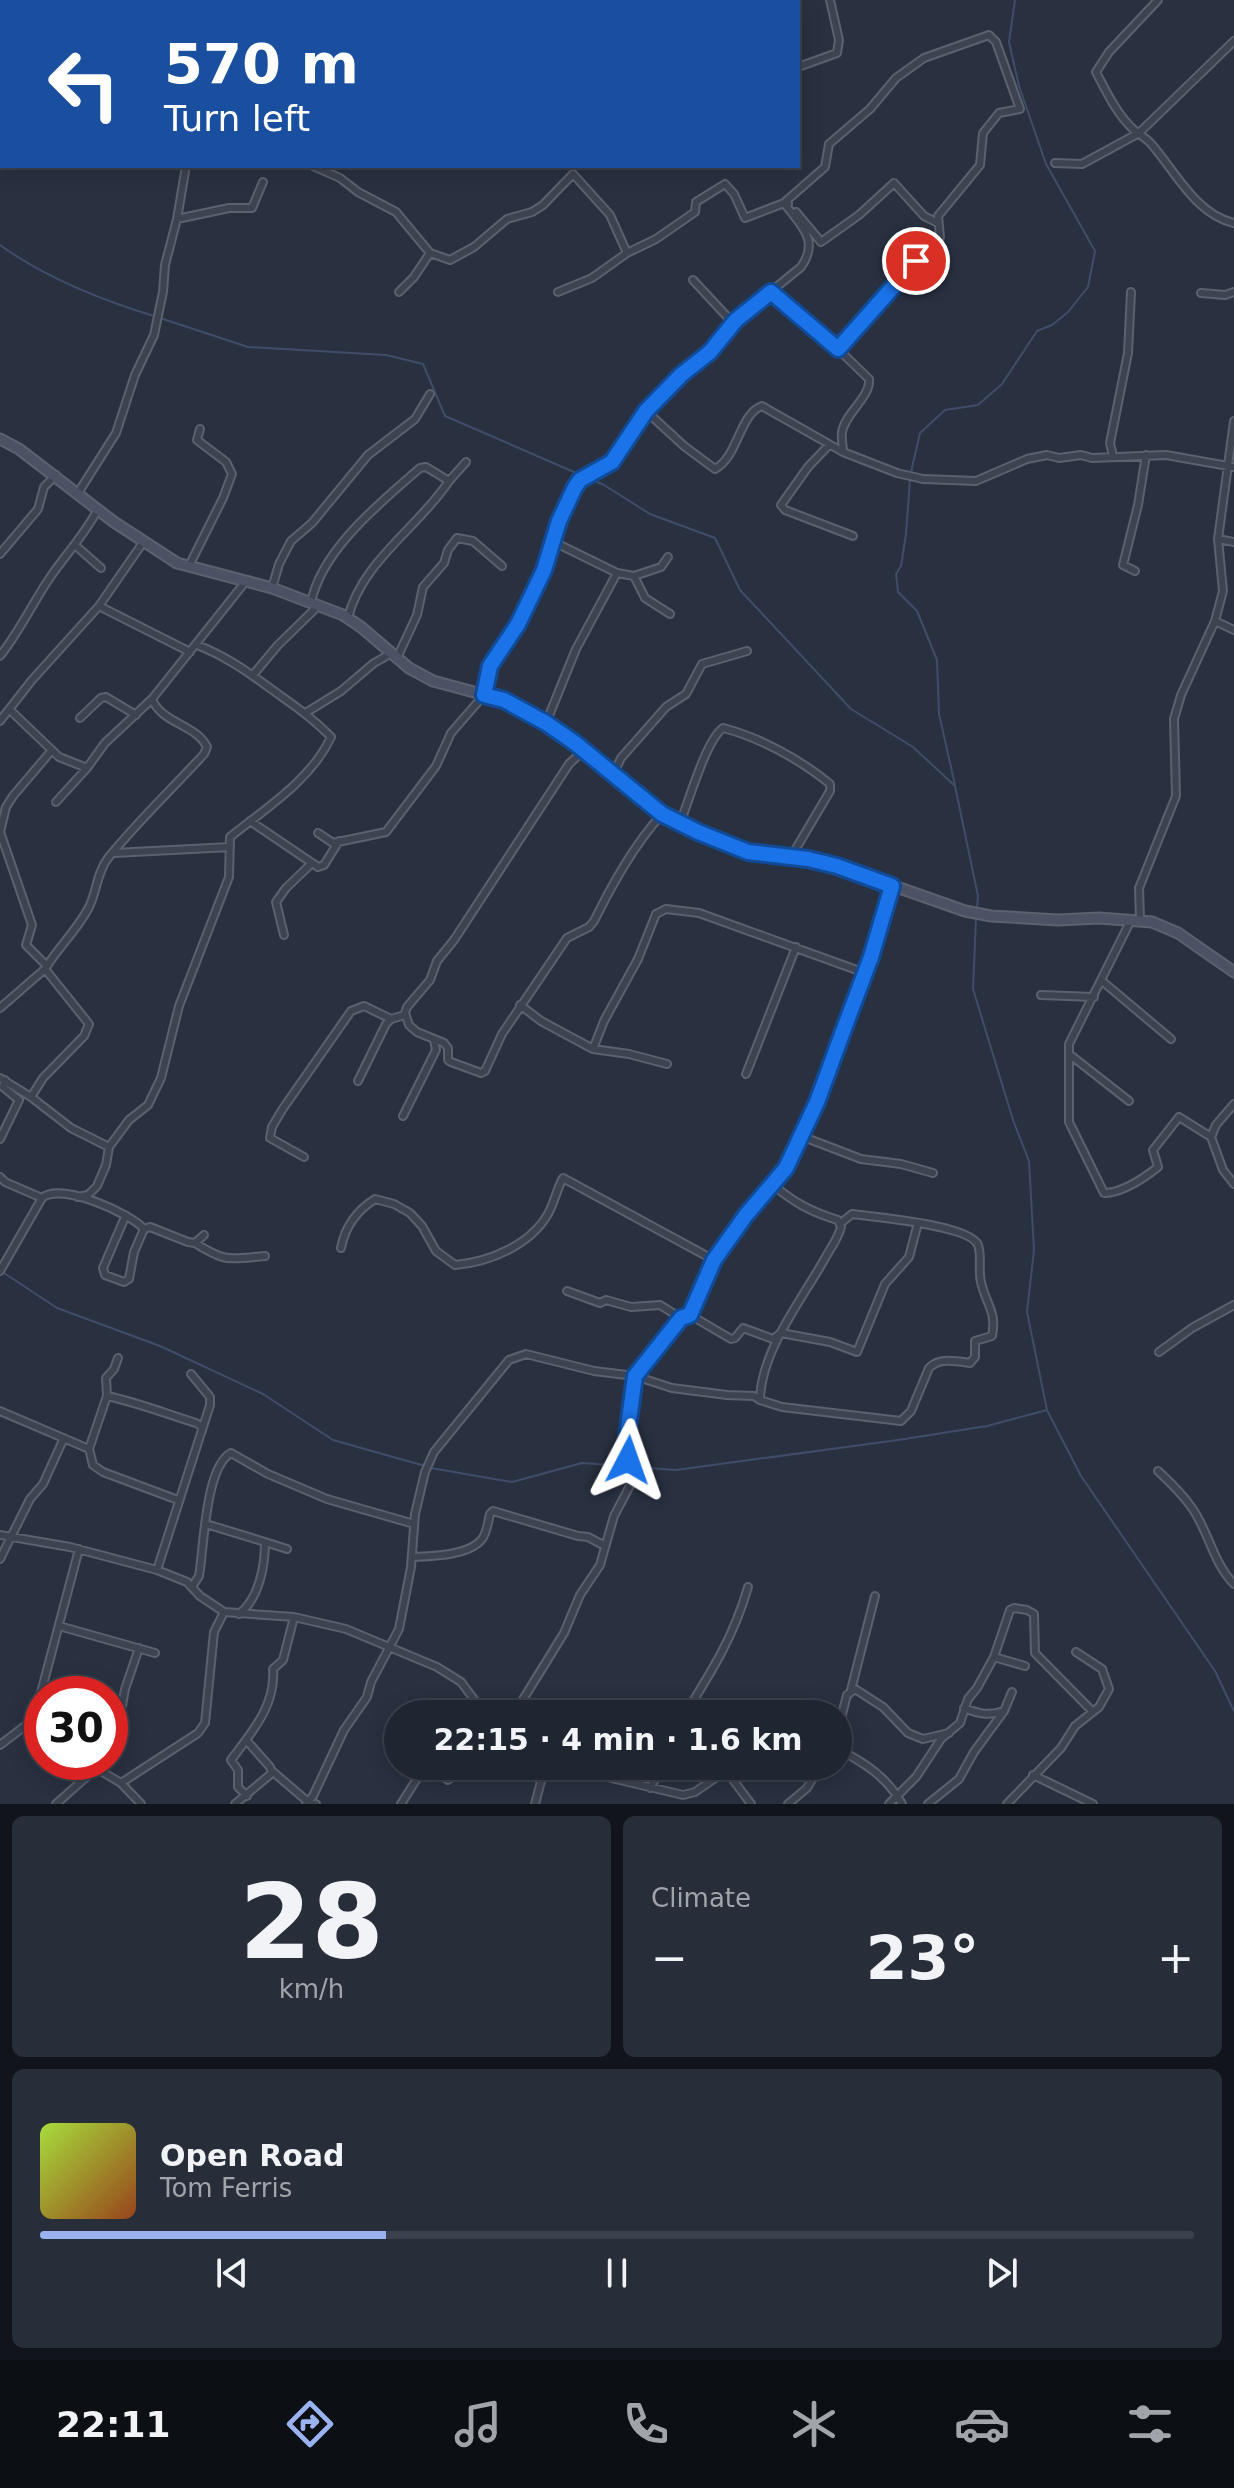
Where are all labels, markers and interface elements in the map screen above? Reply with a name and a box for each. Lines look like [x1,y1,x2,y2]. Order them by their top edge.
text: 570 m [164,31,359,96]
icon: left [32,32,136,136]
text: Turn left [164,98,310,139]
pin [882,227,950,295]
icon: arrive [894,239,938,283]
position arrow [586,1418,670,1502]
speed limit sign: 30 [24,1676,128,1780]
text: 22:15 · 4 min · 1.6 km [433,1722,803,1757]
text: 28 [239,1861,384,1983]
text: Climate [651,1883,751,1913]
text: 23° [866,1923,979,1993]
text: − [651,1932,688,1983]
text: + [1157,1932,1194,1983]
text: km/h [279,1974,344,2004]
text: Open Road [160,2138,345,2173]
text: Tom Ferris [160,2173,292,2203]
icon: previous [210,2251,254,2295]
icon: pause [595,2251,639,2295]
icon: next [980,2251,1024,2295]
icon: directions [282,2396,338,2452]
icon: music [450,2396,506,2452]
icon: phone [618,2396,674,2452]
icon: climate [786,2396,842,2452]
icon: car [954,2396,1010,2452]
icon: filters [1122,2396,1178,2452]
text: 22:11 [56,2404,171,2445]

